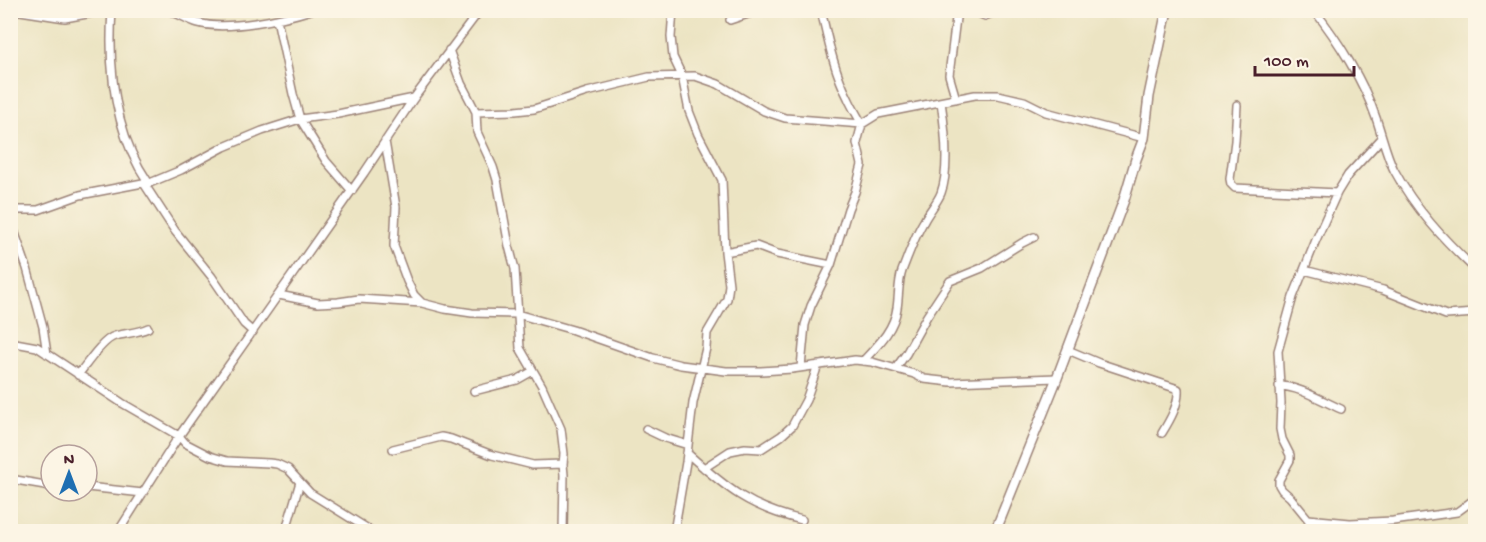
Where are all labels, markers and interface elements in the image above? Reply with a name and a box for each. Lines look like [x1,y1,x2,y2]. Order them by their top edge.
scale bar [1255,39,1354,77]
text: 100 m [1263,52,1309,73]
north arrow [39,443,99,503]
text: N [64,452,75,471]

